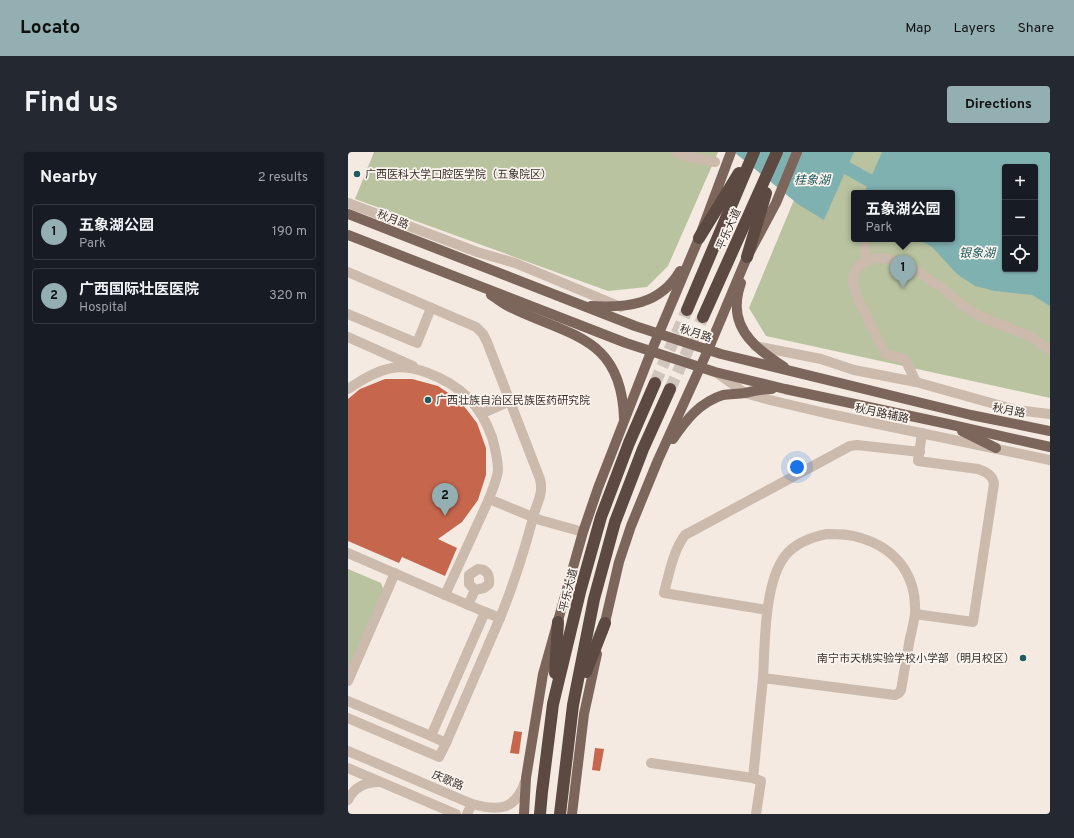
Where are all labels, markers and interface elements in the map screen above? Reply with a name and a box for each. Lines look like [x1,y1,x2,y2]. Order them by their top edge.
text: Locato [20,16,80,40]
text: Map [905,20,931,37]
text: Layers [953,20,995,37]
text: Share [1017,20,1054,37]
text: Find us [24,86,118,122]
button: Directions [947,86,1050,123]
map controls [1002,164,1038,272]
button: + [1002,164,1038,200]
text: Nearby [40,167,97,189]
place label: 广西医科大学口腔医学院（五象院区） [365,168,552,182]
marker: 广西医科大学口腔医学院（五象院区） [352,169,362,179]
text: 2 results [258,170,308,186]
water label: 桂象湖 [794,173,832,189]
popup [851,190,955,242]
button: − [1002,200,1038,236]
text: 五象湖公园 [865,201,941,220]
street label: 平乐大道 [714,206,744,252]
street label: 秋月路 [375,207,411,232]
text: 五象湖公园 [79,217,154,236]
text: Park [865,220,892,236]
text: 1 [51,224,57,240]
text: 190 m [272,224,307,240]
text: Park [79,236,106,252]
button: locate [1002,236,1038,272]
water label: 银象湖 [959,246,997,262]
pin: 1 [890,255,916,288]
text: 广西国际壮医医院 [79,281,199,300]
text: 2 [50,288,58,304]
text: 320 m [269,288,307,304]
text: Hospital [79,300,127,316]
street label: 秋月路 [678,322,714,346]
place label: 广西壮族自治区民族医药研究院 [436,394,590,408]
marker: 广西壮族自治区民族医药研究院 [423,395,433,405]
street label: 秋月路辅路 [853,401,910,427]
street label: 秋月路 [991,401,1026,421]
your location [787,457,807,477]
pin: 2 [432,483,458,516]
street label: 平乐大道 [557,567,581,613]
place label: 南宁市天桃实验学校小学部（明月校区） [817,652,1015,666]
marker: 南宁市天桃实验学校小学部（明月校区） [1018,653,1028,663]
street label: 庆歌路 [430,768,466,794]

